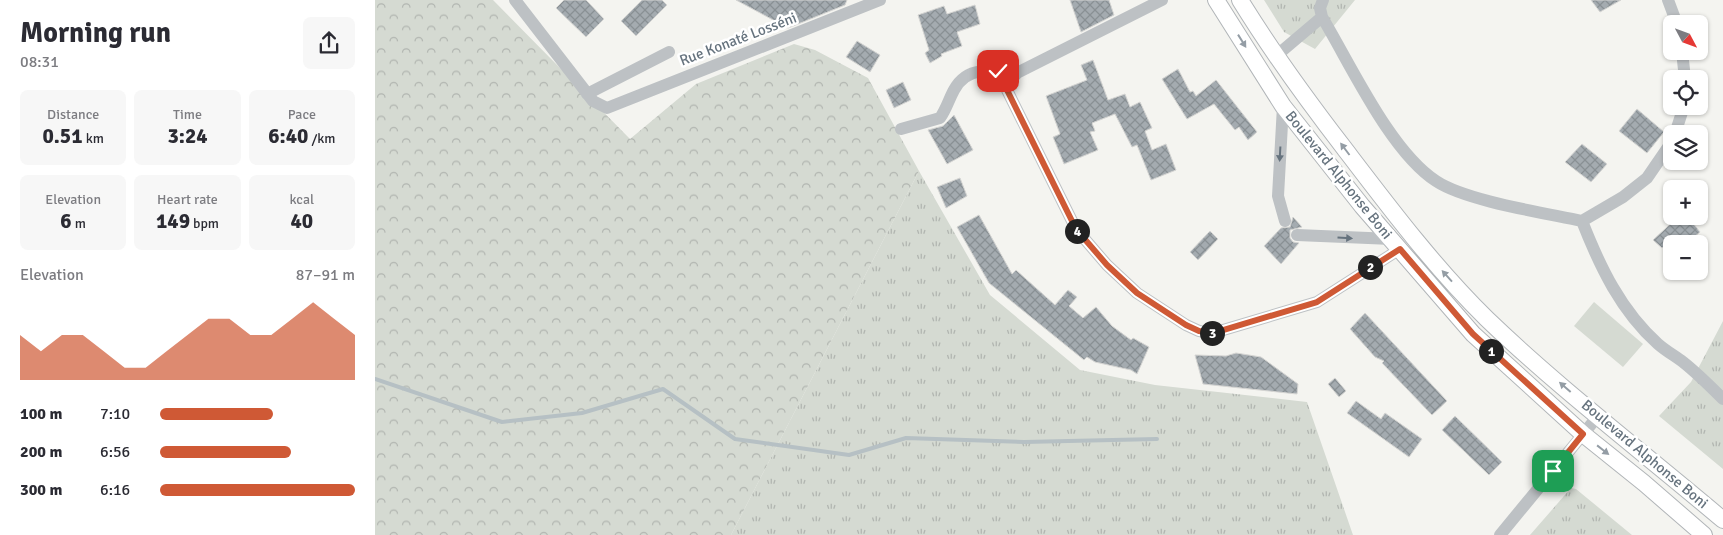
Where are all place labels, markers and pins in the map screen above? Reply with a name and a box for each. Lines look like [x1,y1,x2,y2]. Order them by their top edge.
pin [977,50,1019,92]
pin: 4 [1065,218,1089,244]
pin: 2 [1357,254,1383,280]
pin: 3 [1199,320,1225,346]
pin: 1 [1479,338,1503,364]
pin [1532,450,1574,492]

